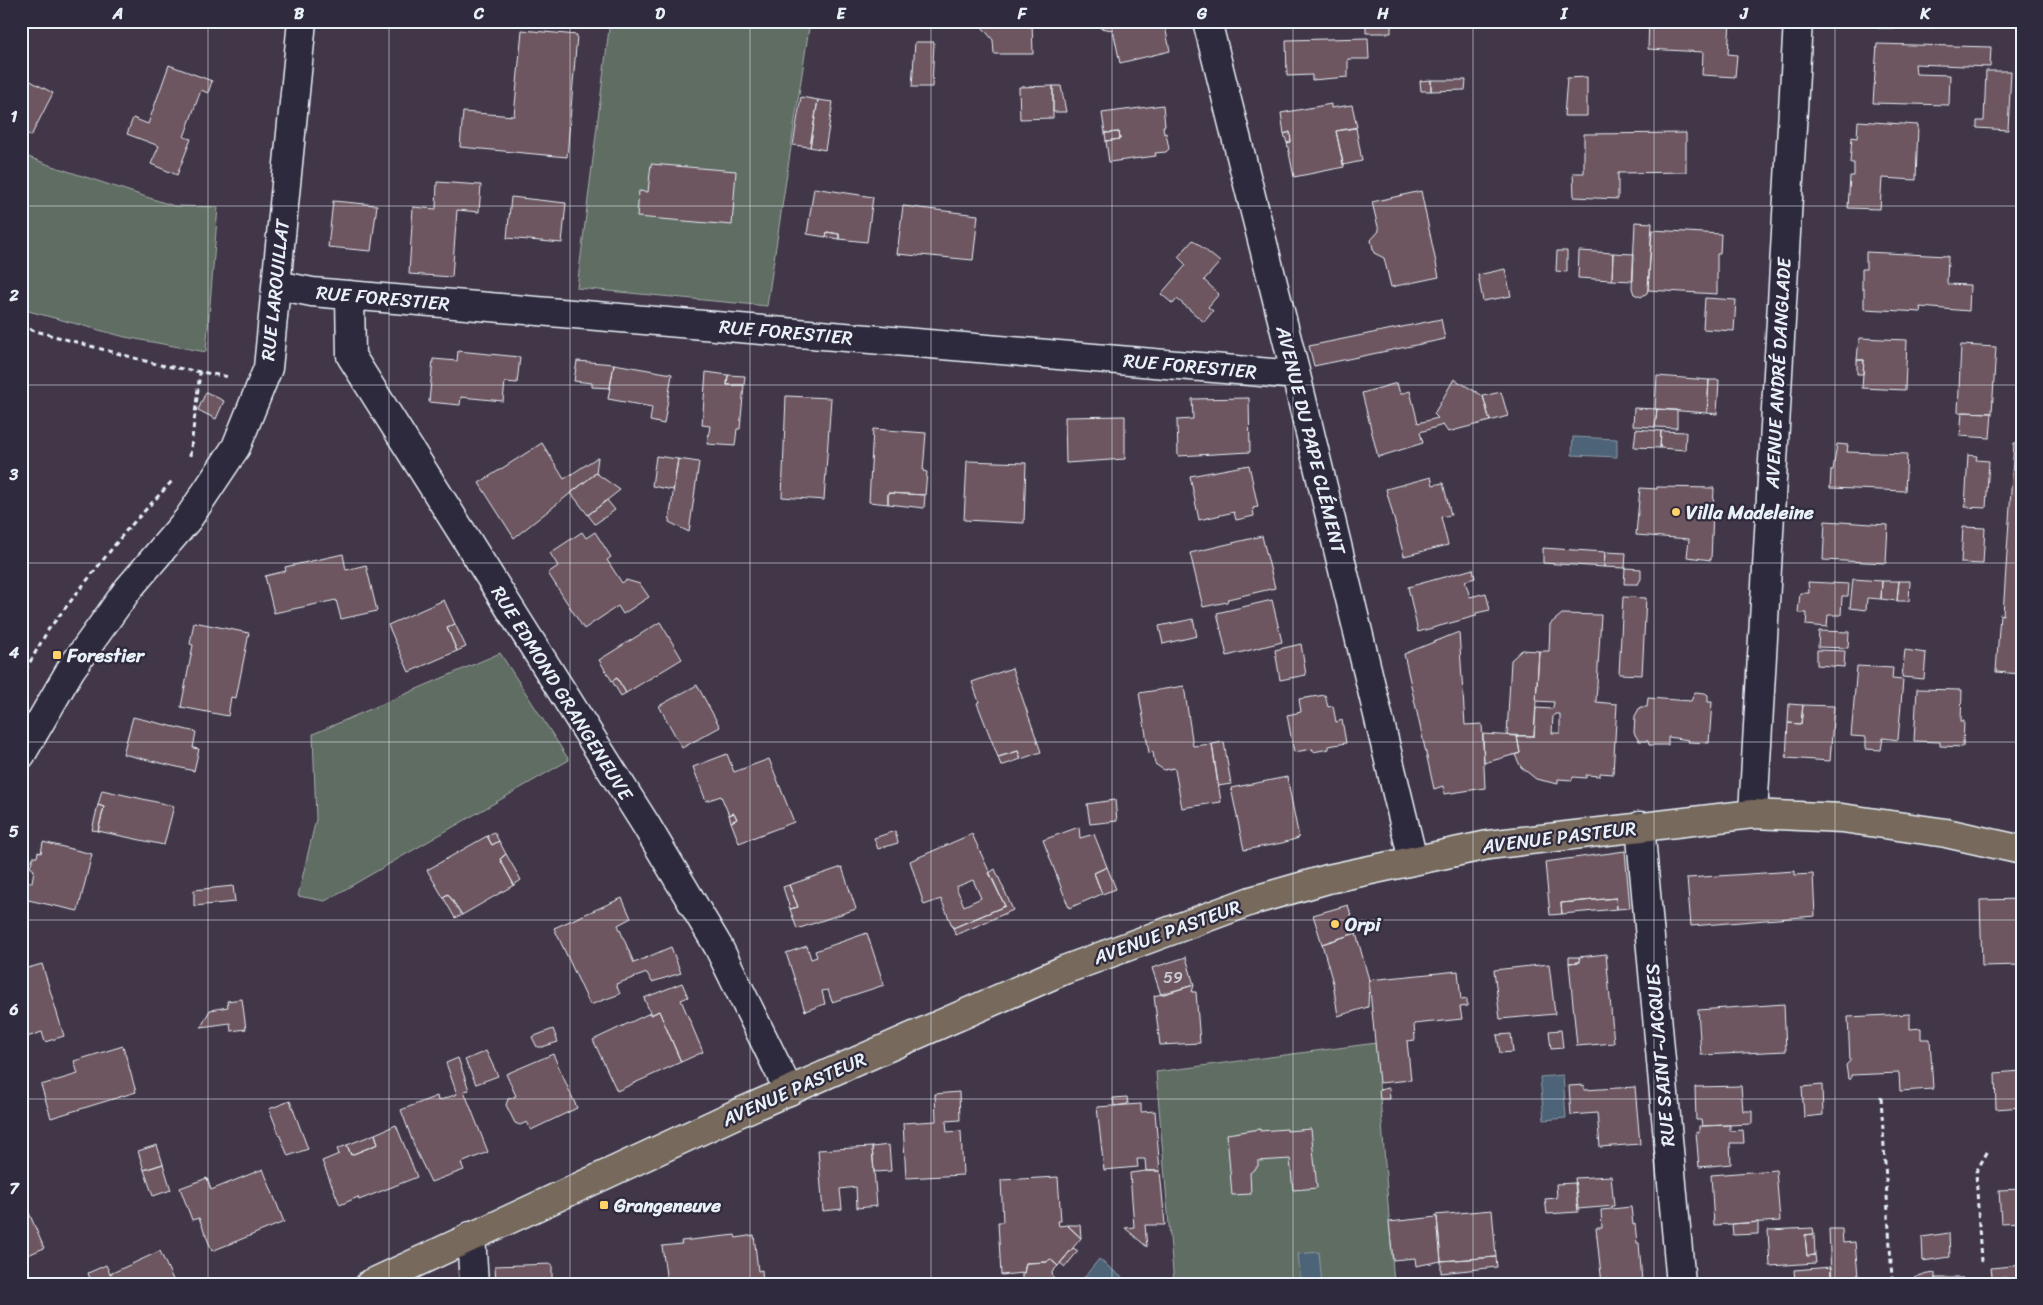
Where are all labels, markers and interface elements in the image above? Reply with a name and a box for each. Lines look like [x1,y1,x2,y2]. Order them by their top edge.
text: A [112,0,123,28]
text: B [294,0,305,28]
text: C [473,0,485,28]
text: D [655,0,665,28]
text: E [837,0,847,28]
text: F [1017,0,1028,28]
text: G [1196,0,1208,28]
text: H [1376,0,1389,28]
text: I [1560,0,1569,28]
text: J [1739,0,1749,28]
text: K [1919,0,1931,28]
text: 1 [11,102,18,131]
street label: RUE LAROUILLAT [251,216,299,362]
street label: AVENUE ANDRÉ DANGLADE [1755,255,1801,490]
street label: RUE FORESTIER [315,276,451,320]
text: 2 [8,281,19,310]
street label: RUE FORESTIER [718,310,854,354]
street label: AVENUE DU PAPE CLÉMENT [1266,321,1356,559]
street label: RUE FORESTIER [1122,344,1258,388]
text: 3 [9,460,19,489]
place label: Villa Madeleine [1686,496,1814,529]
marker: Villa Madeleine [1670,506,1682,518]
street label: RUE EDMOND GRANGENEUVE [482,579,642,808]
text: 4 [8,638,19,667]
place label: Forestier [66,639,146,672]
marker: Forestier [51,649,63,661]
street label: AVENUE PASTEUR [1479,811,1638,863]
text: 5 [9,817,19,846]
street label: AVENUE PASTEUR [1088,890,1245,974]
place label: Orpi [1345,908,1382,941]
marker: Orpi [1329,918,1341,930]
street label: RUE SAINT-JACQUES [1636,962,1684,1148]
house number: 59 [1163,963,1183,992]
text: 6 [8,995,19,1024]
street label: AVENUE PASTEUR [716,1042,871,1136]
text: 7 [9,1174,20,1203]
place label: Grangeneuve [613,1189,721,1222]
marker: Grangeneuve [598,1199,610,1211]

